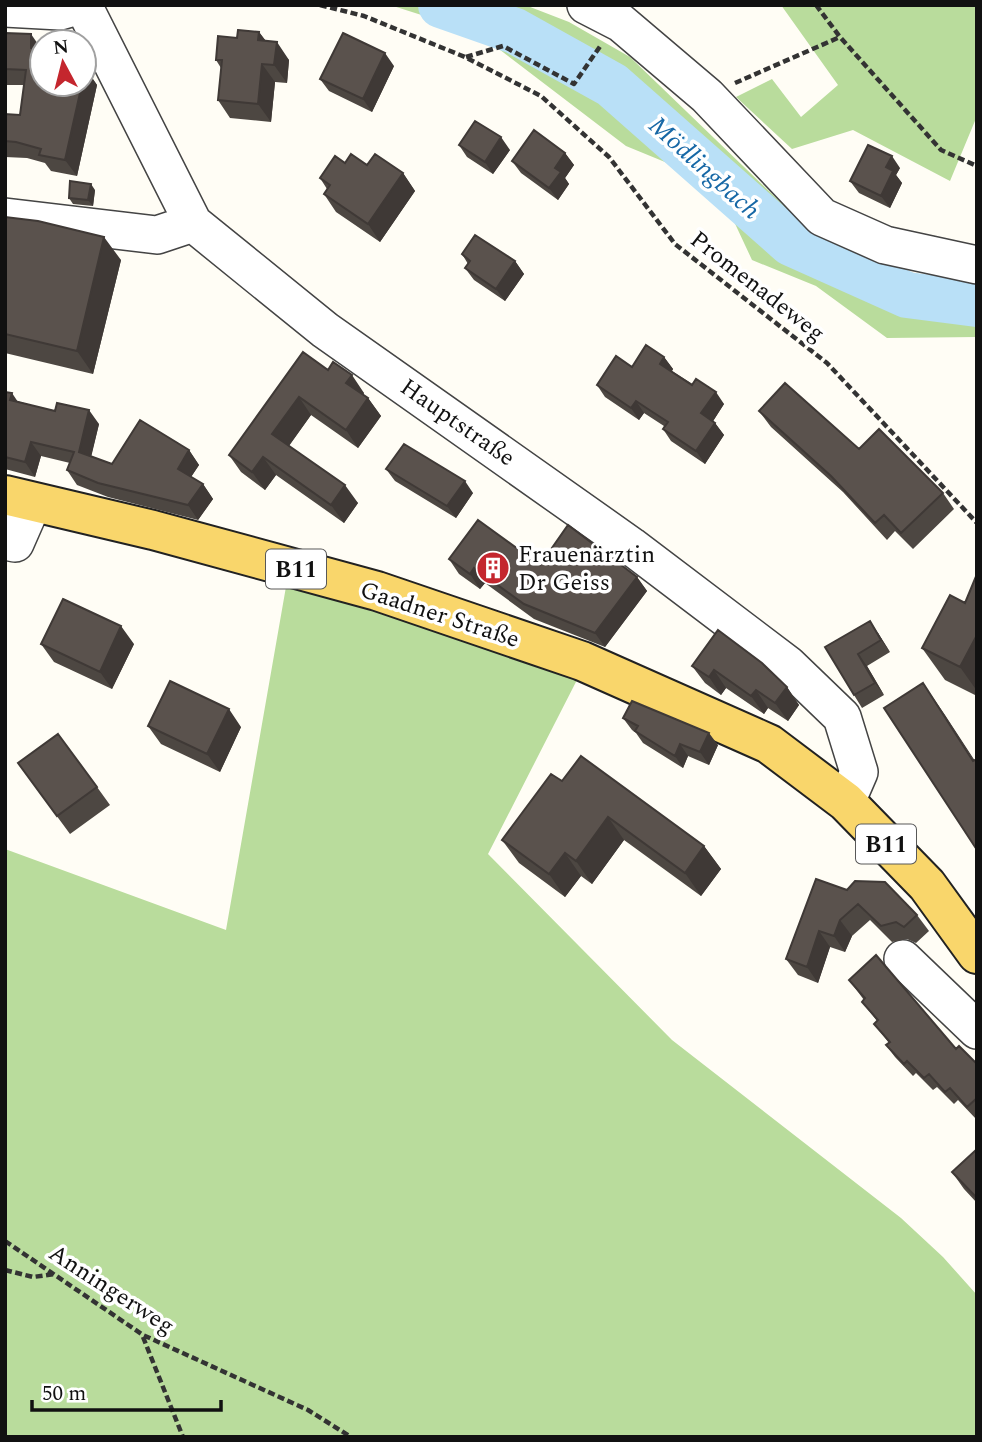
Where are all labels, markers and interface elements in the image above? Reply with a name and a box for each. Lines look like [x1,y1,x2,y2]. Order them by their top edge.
north arrow [28,28,98,98]
text: N [52,32,71,63]
water label: Mödlingbach [639,106,769,229]
street label: Promenadeweg [682,222,833,351]
street label: Hauptstraße [393,370,522,476]
place label: Frauenärztin Dr Geiss [518,537,655,601]
building icon: Frauenärztin Dr Geiss [474,549,512,587]
road number: B11 [266,550,326,589]
street label: Gaadner Straße [355,572,524,658]
road number: B11 [856,824,916,864]
street label: Anningerweg [41,1236,182,1344]
scale bar [32,1368,220,1412]
text: 50 m [42,1378,86,1410]

